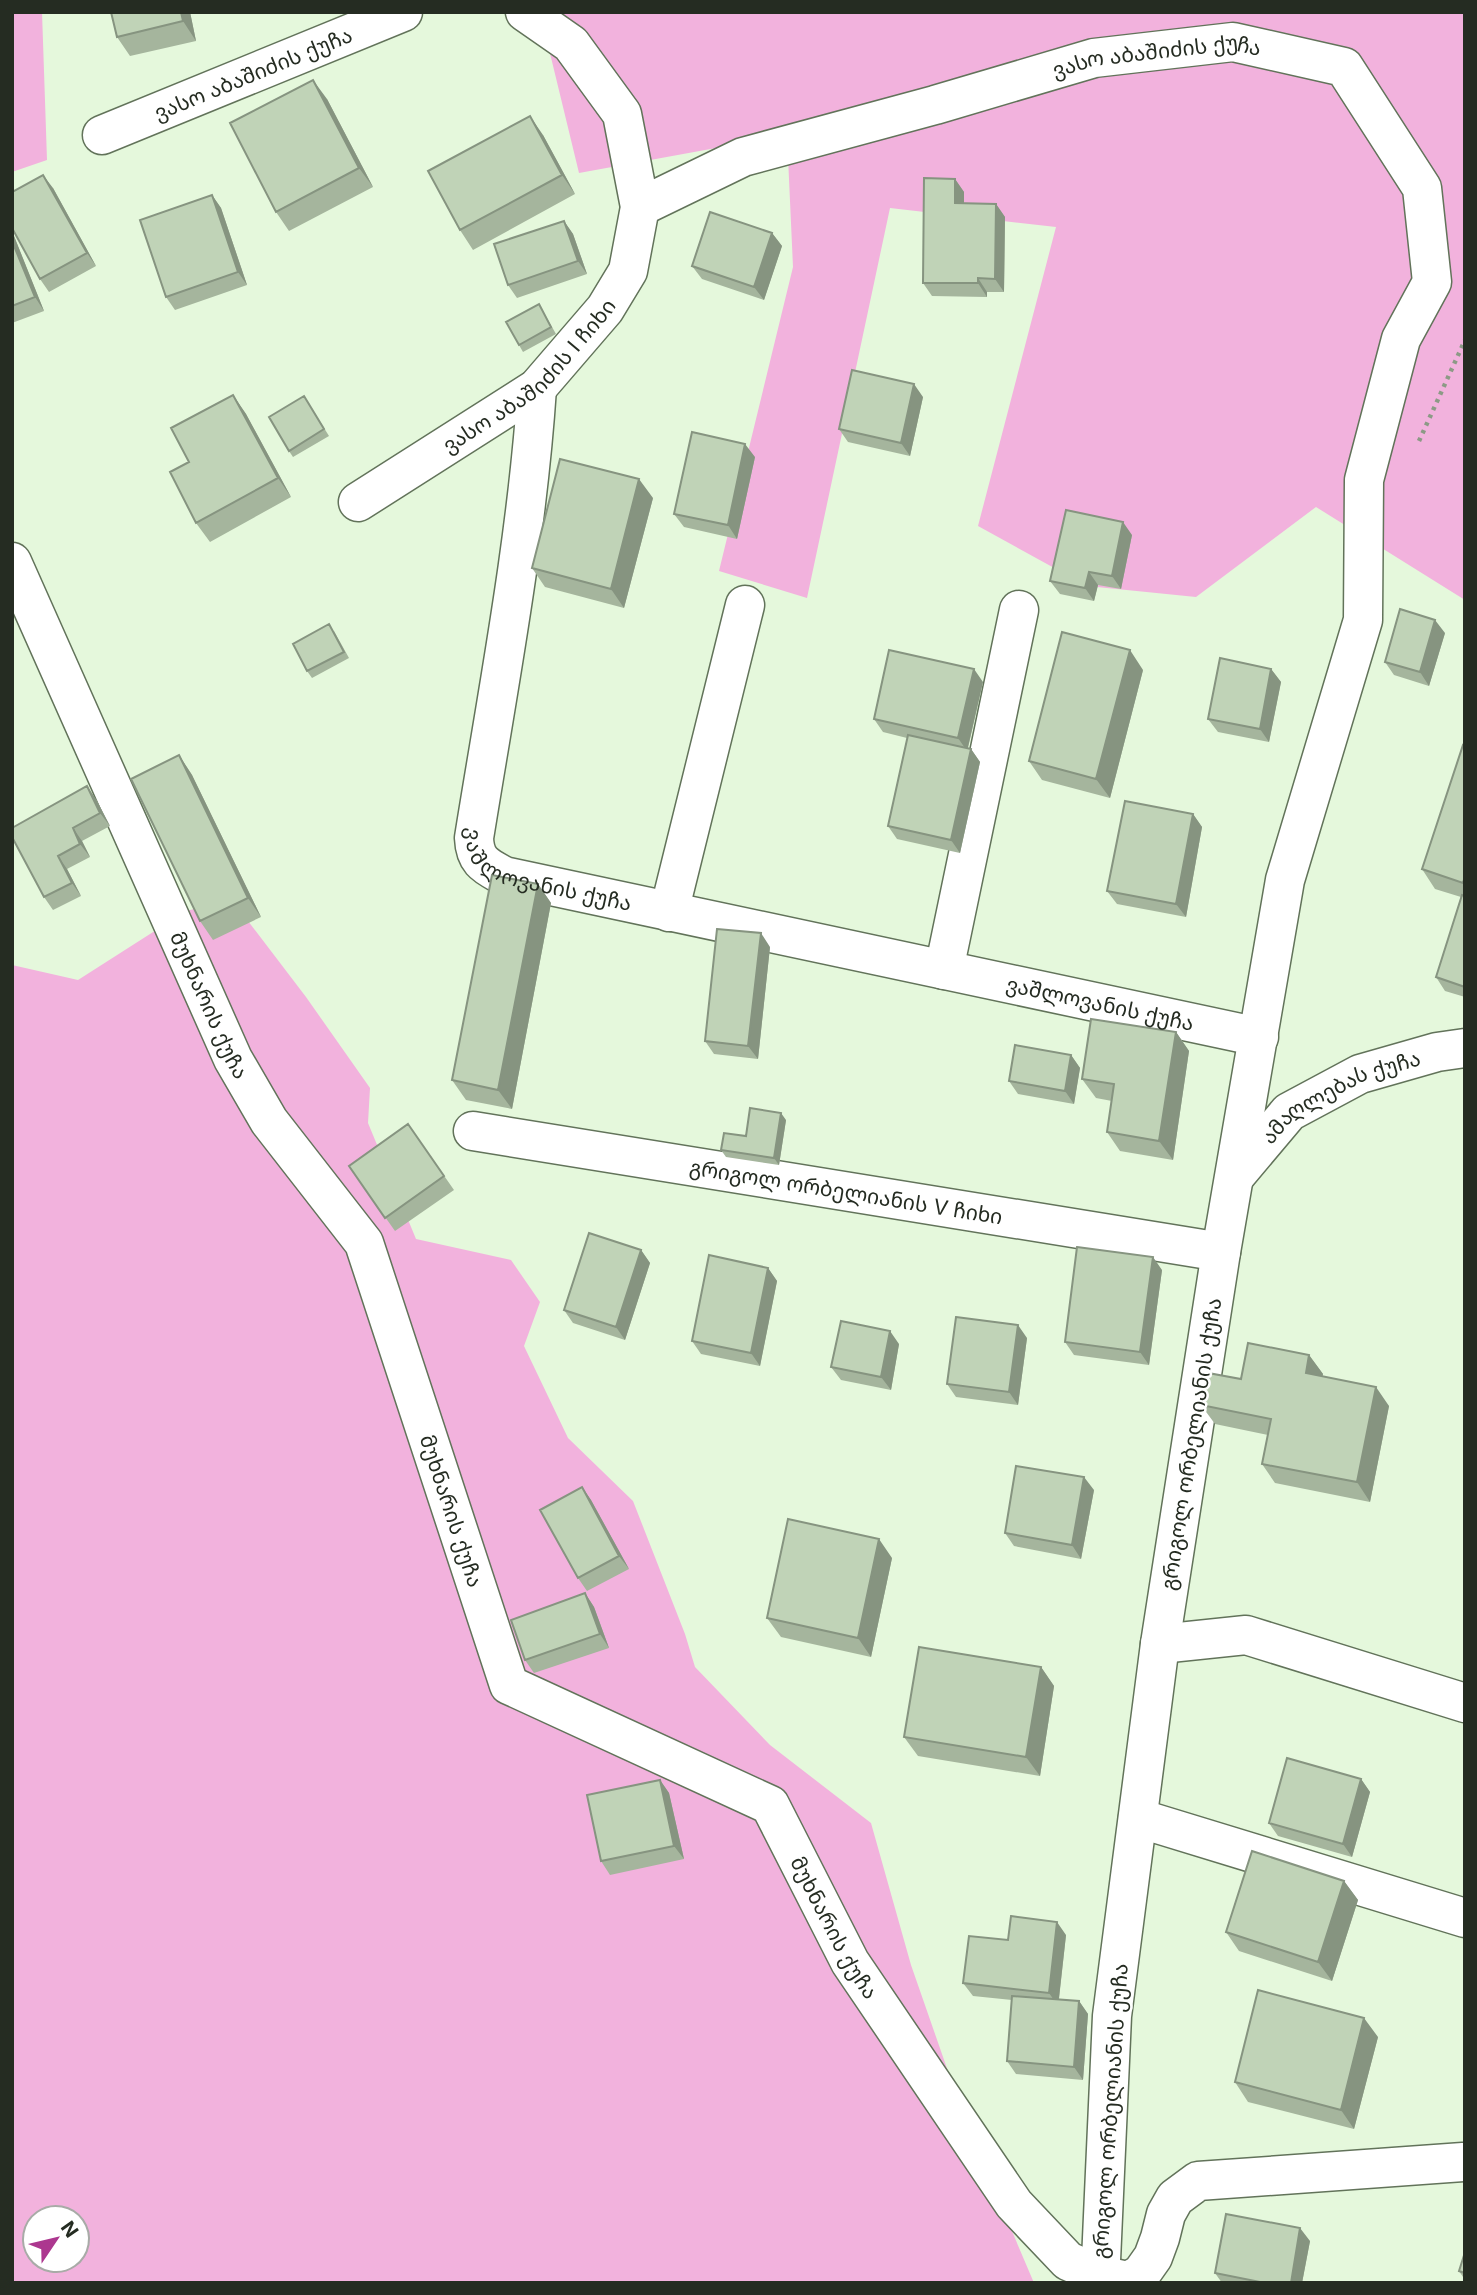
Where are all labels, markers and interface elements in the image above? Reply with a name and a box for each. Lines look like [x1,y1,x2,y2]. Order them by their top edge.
street label: ვასო აბაშიძის ქუჩა [150,22,356,125]
street label: ვასო აბაშიძის ქუჩა [1049,29,1264,82]
street label: ვასო აბაშიძის I ჩიხი [437,294,621,458]
street label: ვაშლოვანის ქუჩა [461,827,634,915]
street label: მუხნარის ქუჩა [165,928,254,1083]
street label: ვაშლოვანის ქუჩა [1004,971,1196,1035]
street label: ამაღლებას ქუჩა [1256,1045,1423,1148]
street label: გრიგოლ ორბელიანის V ჩიხი [688,1154,1005,1229]
street label: გრიგოლ ორბელიანის ქუჩა [1156,1296,1227,1592]
street label: მუხნარის ქუჩა [415,1431,488,1590]
street label: მუხნარის ქუჩა [786,1852,884,2003]
street label: გრიგოლ ორბელიანის ქუჩა [1087,1962,1134,2260]
north arrow [21,2204,91,2274]
text: N [56,2217,83,2242]

